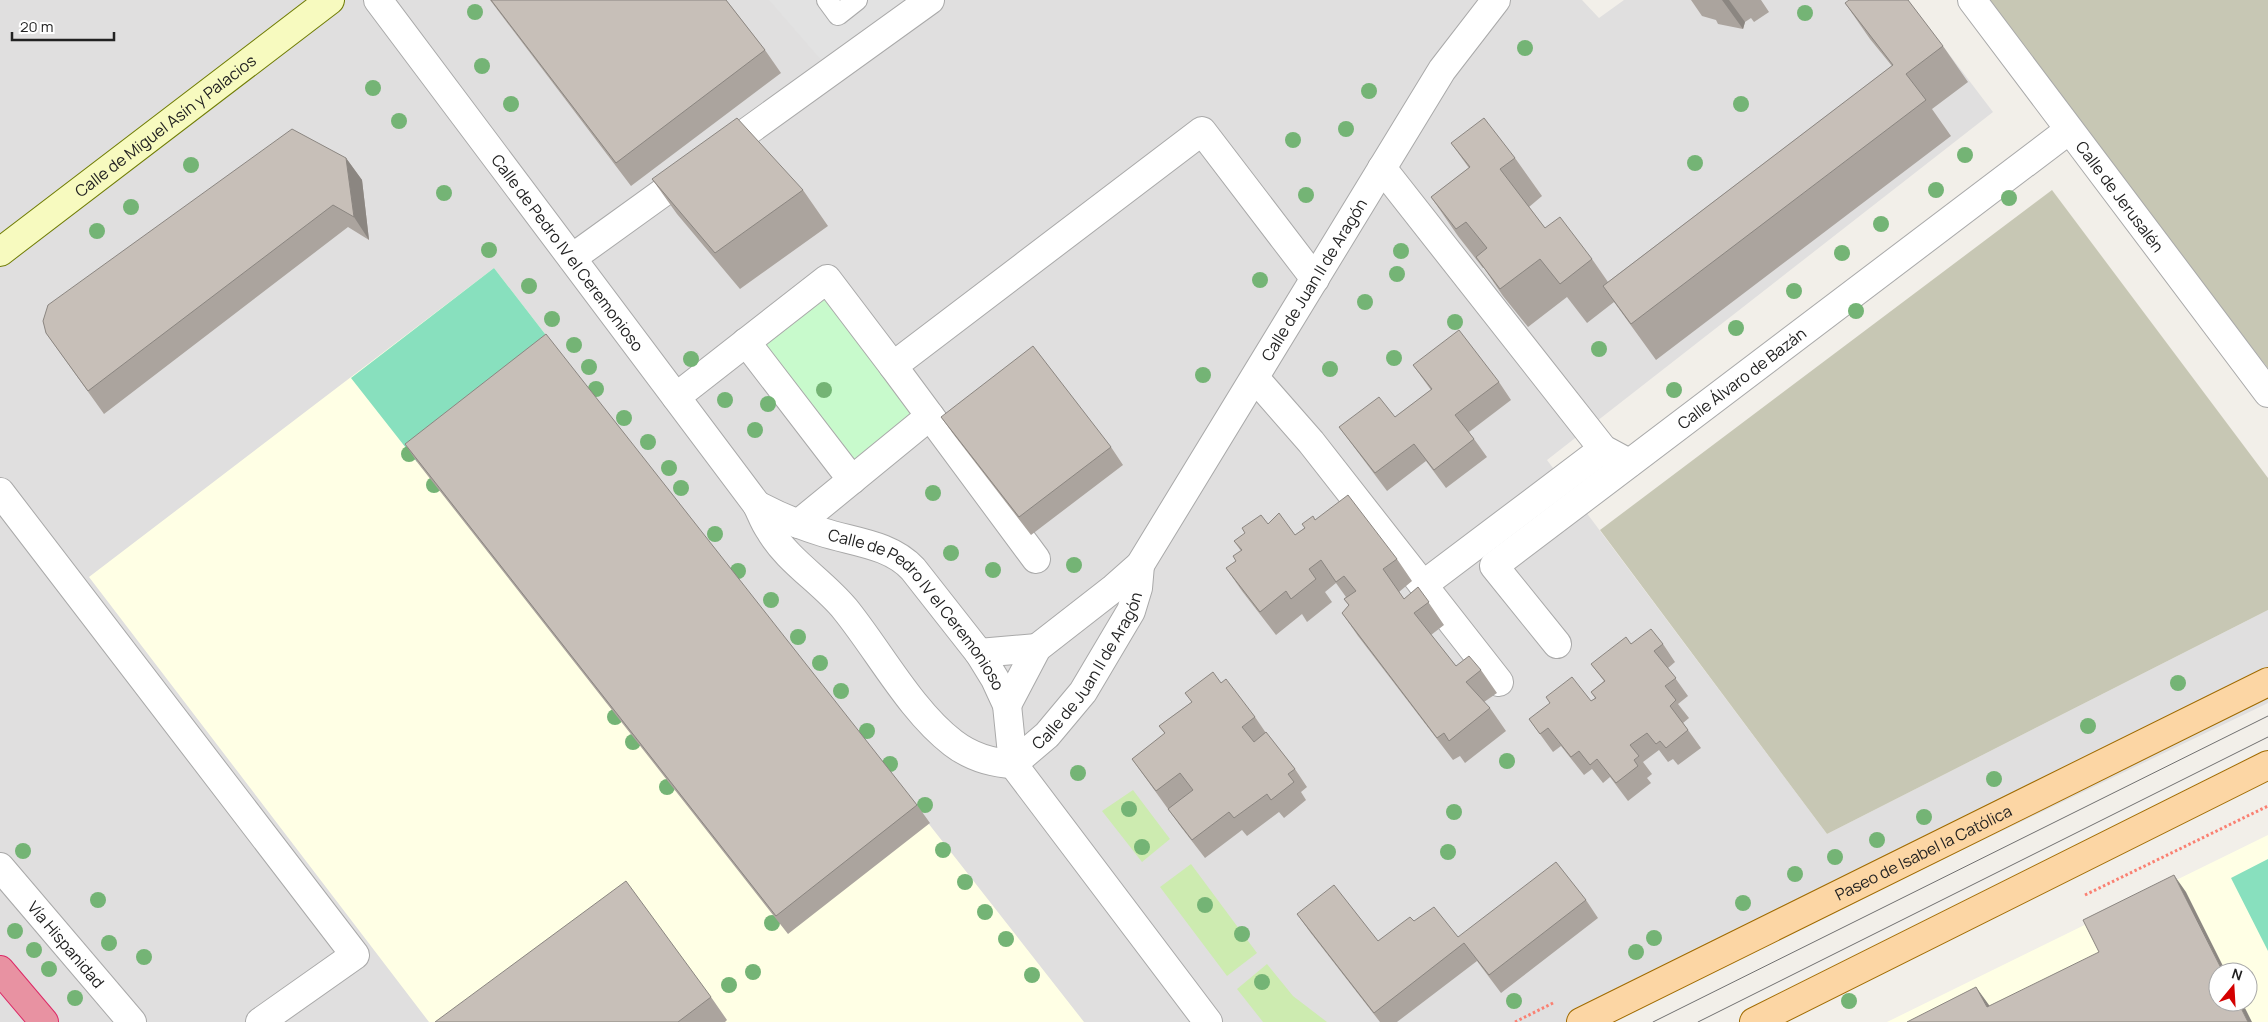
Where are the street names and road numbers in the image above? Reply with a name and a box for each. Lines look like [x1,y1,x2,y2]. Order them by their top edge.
street label: Calle de Miguel Asín y Palacios [70,49,260,202]
street label: Calle de Jerusalén [2071,136,2169,257]
street label: Calle de Pedro IV el Ceremonioso [486,150,649,356]
street label: Calle de Juan II de Aragón [1256,194,1372,365]
street label: Calle Álvaro de Bazán [1673,322,1811,434]
street label: Calle de Pedro IV el Ceremonioso [826,523,1010,694]
street label: Calle de Juan II de Aragón [1027,589,1147,754]
street label: Paseo de Isabel la Católica [1831,800,2015,906]
street label: Vía Hispanidad [23,896,109,993]

